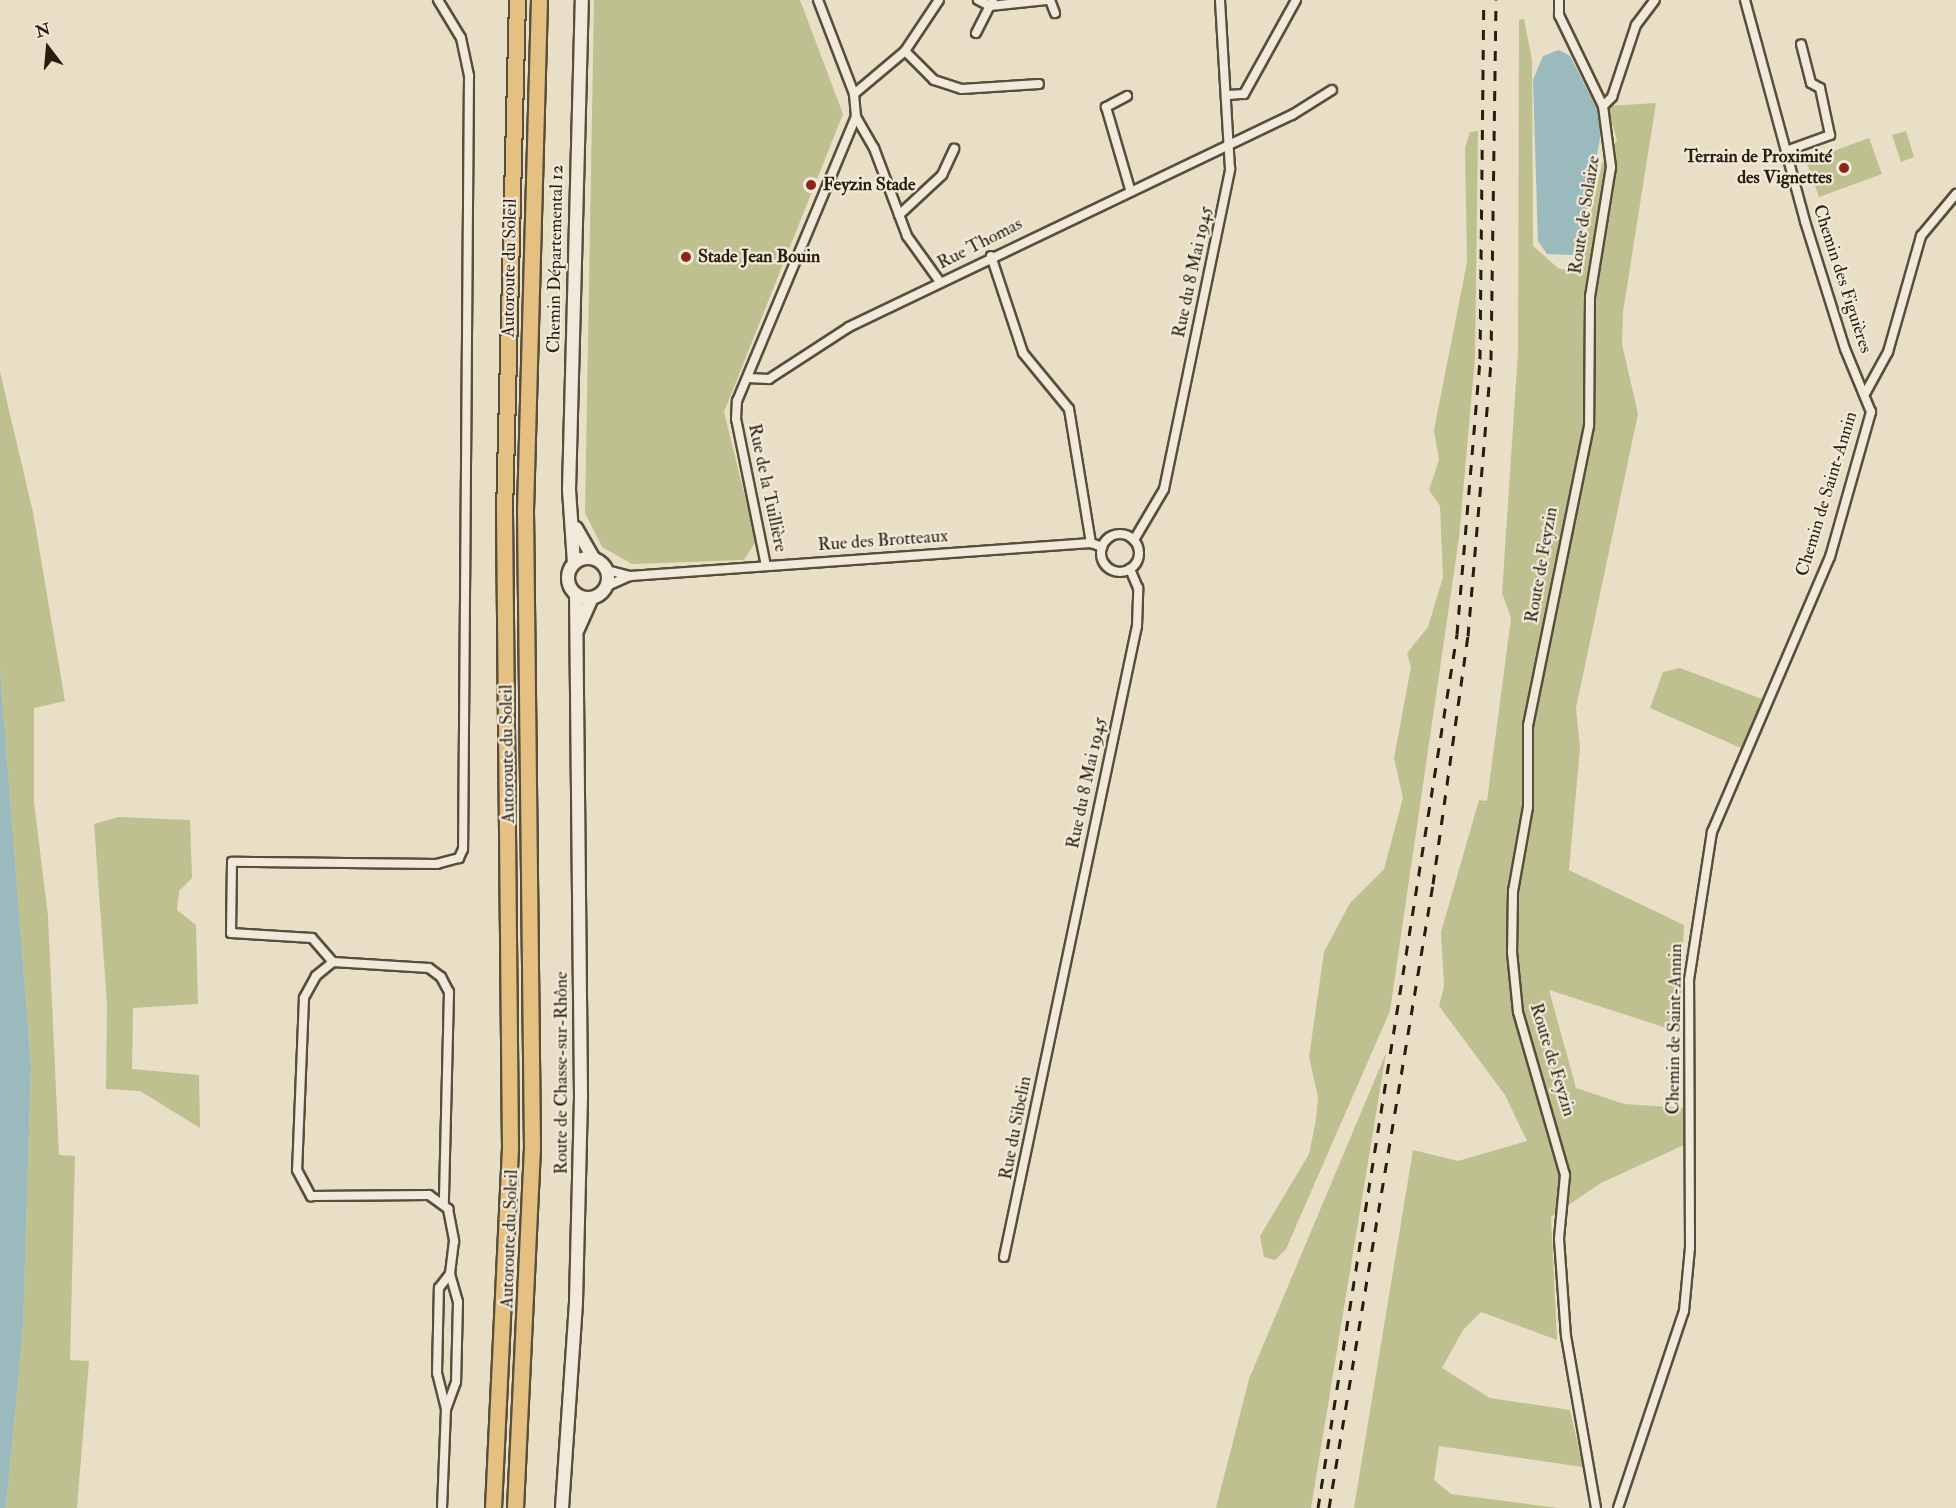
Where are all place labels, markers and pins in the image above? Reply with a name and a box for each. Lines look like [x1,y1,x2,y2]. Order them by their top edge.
place label: Terrain de Proximité des Vignettes [1684,147,1832,190]
marker: Terrain de Proximité des Vignettes [1837,161,1851,175]
place label: Feyzin Stade [823,174,915,196]
marker: Feyzin Stade [804,178,818,192]
place label: Stade Jean Bouin [698,246,820,268]
marker: Stade Jean Bouin [679,250,693,264]

